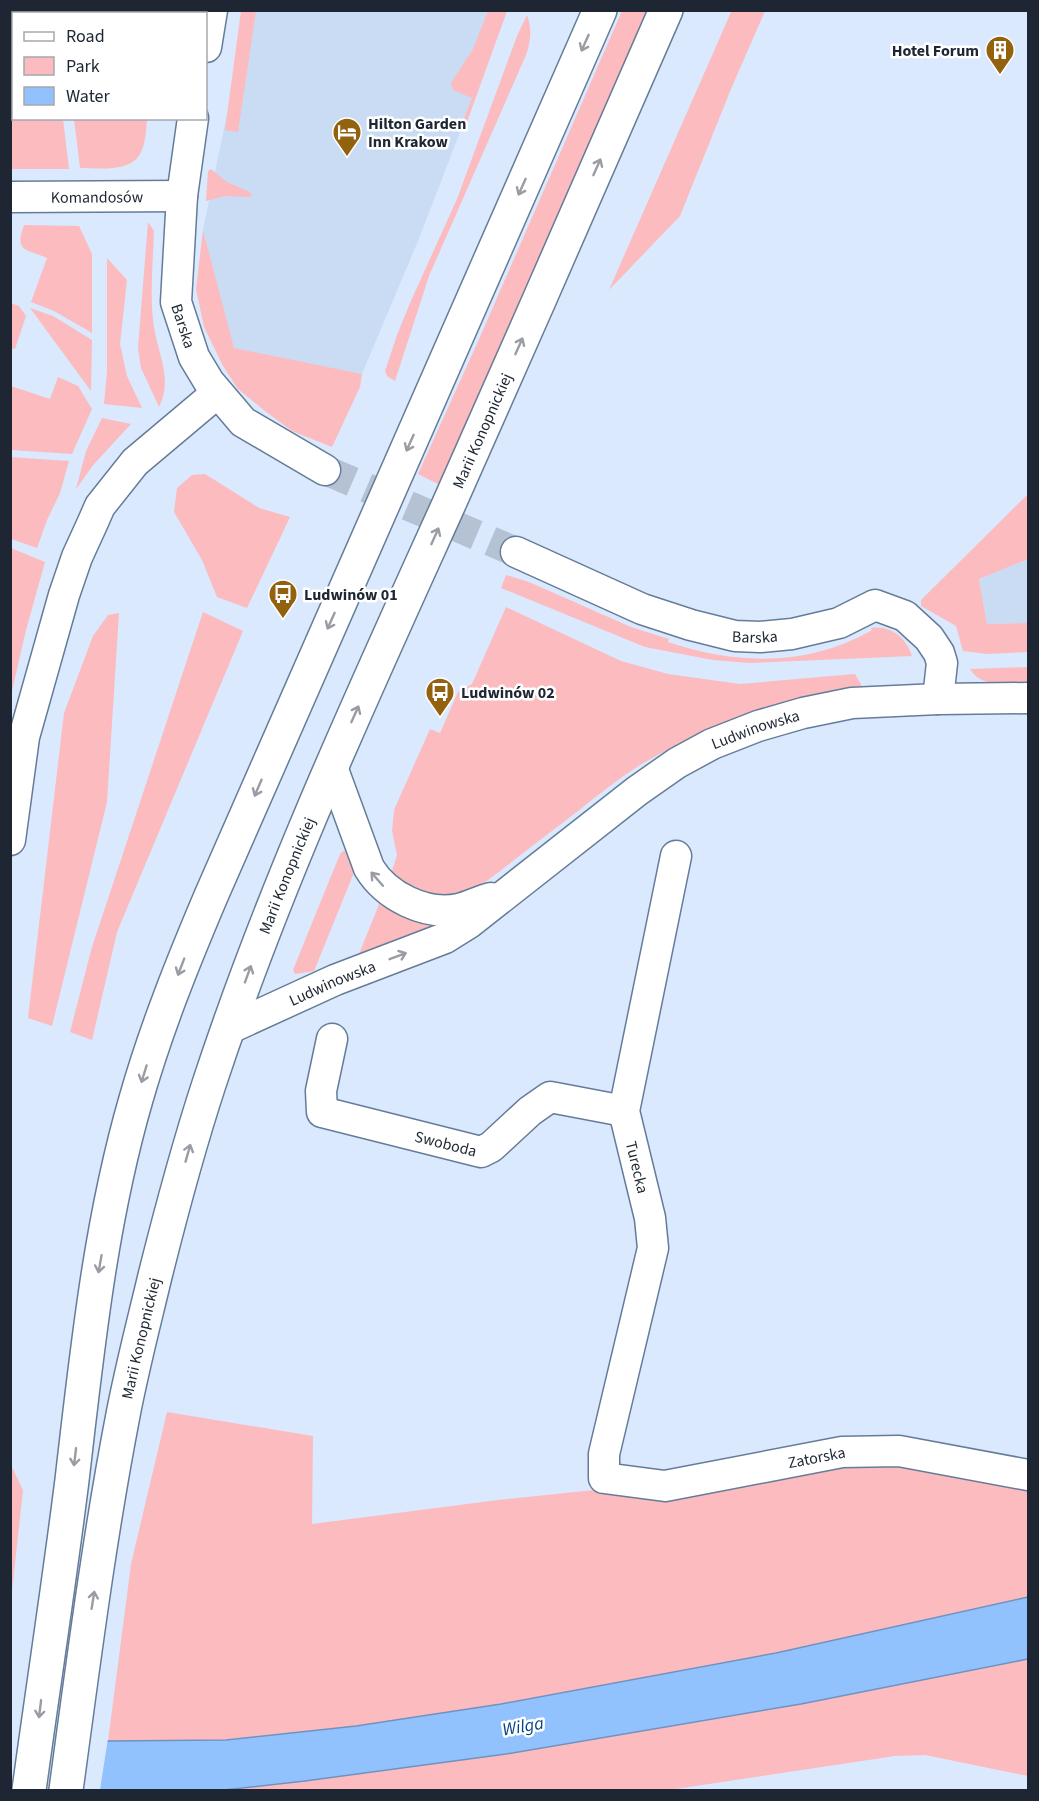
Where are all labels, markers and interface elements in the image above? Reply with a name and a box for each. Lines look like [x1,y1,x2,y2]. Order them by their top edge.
legend [12,12,207,120]
text: Road [66,24,105,49]
one-way arrow [579,34,590,52]
building icon: Hotel Forum [984,34,1016,76]
place label: Hotel Forum [892,40,979,62]
text: Park [66,54,100,79]
text: Water [66,84,110,109]
place label: Hilton Garden Inn Krakow [368,113,466,153]
hotel icon: Hilton Garden Inn Krakow [331,116,363,158]
one-way arrow [592,158,604,176]
one-way arrow [516,177,528,195]
street label: Komandosów [51,186,144,209]
street label: Barska [165,301,200,351]
one-way arrow [514,337,525,355]
street label: Marii Konopnickiej [447,370,518,492]
one-way arrow [404,433,416,451]
one-way arrow [429,527,441,545]
bus stop icon: Ludwinów 01 [267,578,299,620]
place label: Ludwinów 01 [304,584,398,606]
one-way arrow [325,611,337,629]
street label: Barska [732,625,779,649]
bus stop icon: Ludwinów 02 [424,676,456,718]
place label: Ludwinów 02 [461,682,555,704]
one-way arrow [350,705,362,723]
street label: Ludwinowska [708,705,802,755]
one-way arrow [252,778,263,797]
street label: Marii Konopnickiej [254,814,321,937]
one-way arrow [371,871,385,887]
one-way arrow [388,950,407,961]
street label: Ludwinowska [286,956,379,1012]
one-way arrow [175,957,186,976]
one-way arrow [244,965,255,984]
one-way arrow [137,1064,148,1083]
street label: Swoboda [412,1126,479,1163]
street label: Turecka [620,1139,654,1196]
one-way arrow [183,1144,194,1163]
one-way arrow [94,1253,105,1273]
street label: Marii Konopnickiej [116,1275,166,1401]
street label: Zatorska [786,1442,847,1474]
one-way arrow [69,1447,80,1466]
one-way arrow [87,1591,98,1610]
one-way arrow [34,1699,45,1719]
water label: Wilga [500,1711,546,1742]

